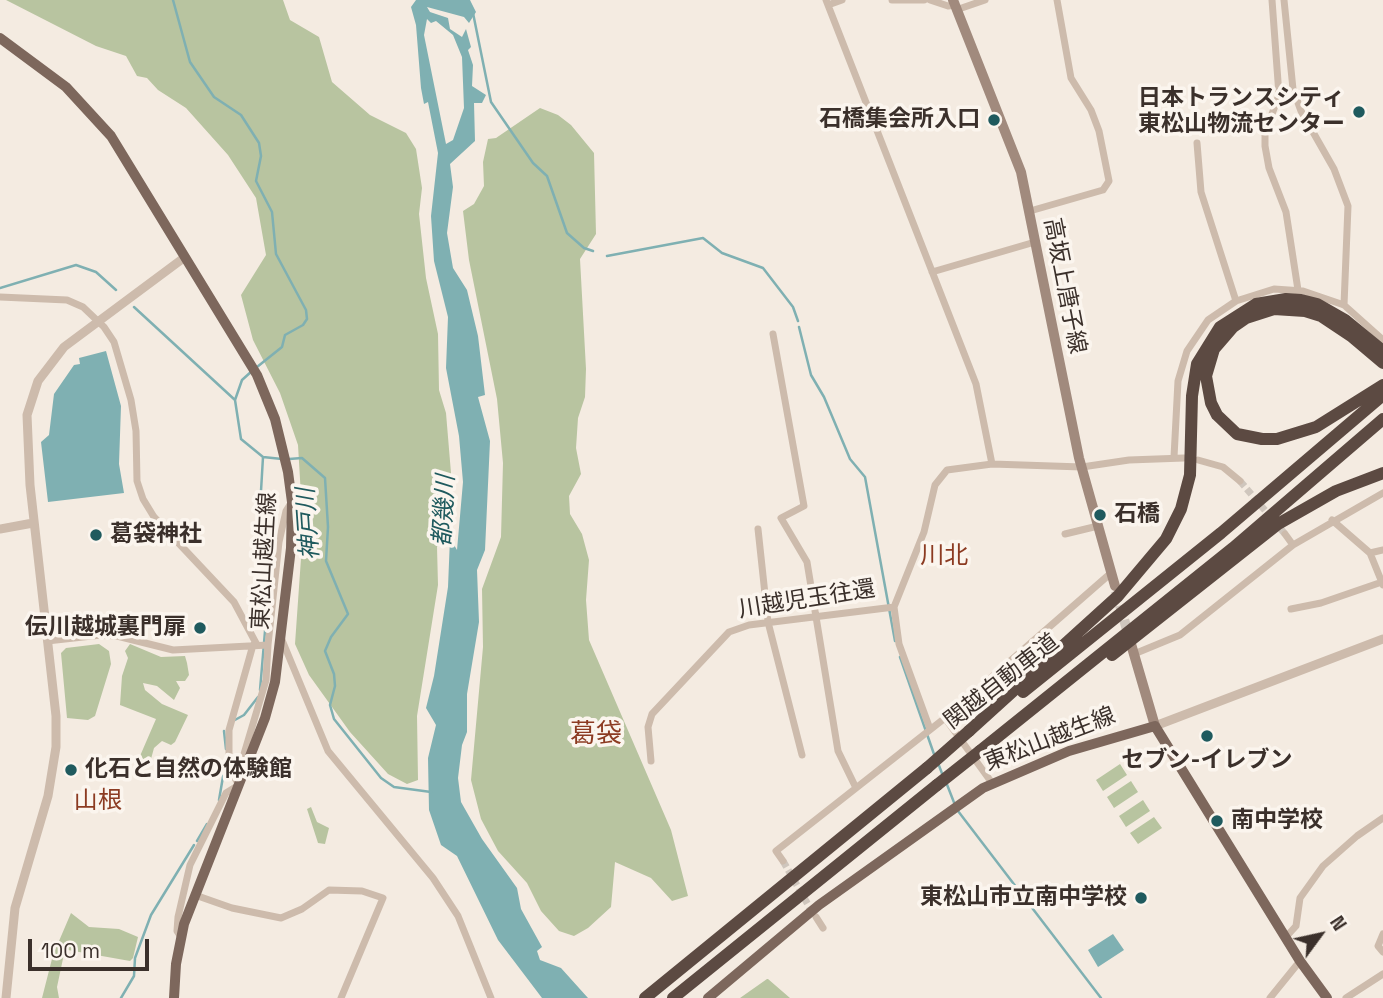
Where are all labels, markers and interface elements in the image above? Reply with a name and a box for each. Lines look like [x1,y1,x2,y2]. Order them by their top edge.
place label: 日本トランスシティ 東松山物流センター [1138,85,1345,139]
marker: 日本トランスシティ 東松山物流センター [1351,104,1367,120]
place label: 石橋集会所入口 [819,106,980,134]
marker: 石橋集会所入口 [986,112,1002,128]
street label: 高坂上唐子線 [1037,216,1091,356]
water label: 都幾川 [429,474,461,548]
water label: 神戸川 [292,487,326,561]
street label: 東松山越生線 [248,491,282,631]
place label: 石橋 [1114,501,1160,529]
marker: 石橋 [1092,507,1108,523]
place label: 葛袋神社 [110,521,202,549]
marker: 葛袋神社 [88,527,104,543]
district label: 川北 [920,542,968,570]
street label: 川越児玉往還 [737,576,877,624]
place label: 伝川越城裏門扉 [25,614,186,642]
marker: 伝川越城裏門扉 [192,620,208,636]
street label: 関越自動車道 [939,629,1065,735]
street label: 東松山越生線 [981,702,1119,778]
district label: 葛袋 [570,719,622,751]
marker: セブン-イレブン [1199,728,1215,744]
place label: セブン-イレブン [1122,747,1292,775]
place label: 化石と自然の体験館 [85,756,292,784]
marker: 化石と自然の体験館 [63,762,79,778]
district label: 山根 [74,787,122,815]
place label: 南中学校 [1231,807,1323,835]
marker: 南中学校 [1209,813,1225,829]
place label: 東松山市立南中学校 [920,884,1127,912]
marker: 東松山市立南中学校 [1133,890,1149,906]
north arrow [1285,900,1355,970]
text: N [1324,911,1352,935]
scale bar [32,925,152,969]
text: 100 m [41,937,100,964]

